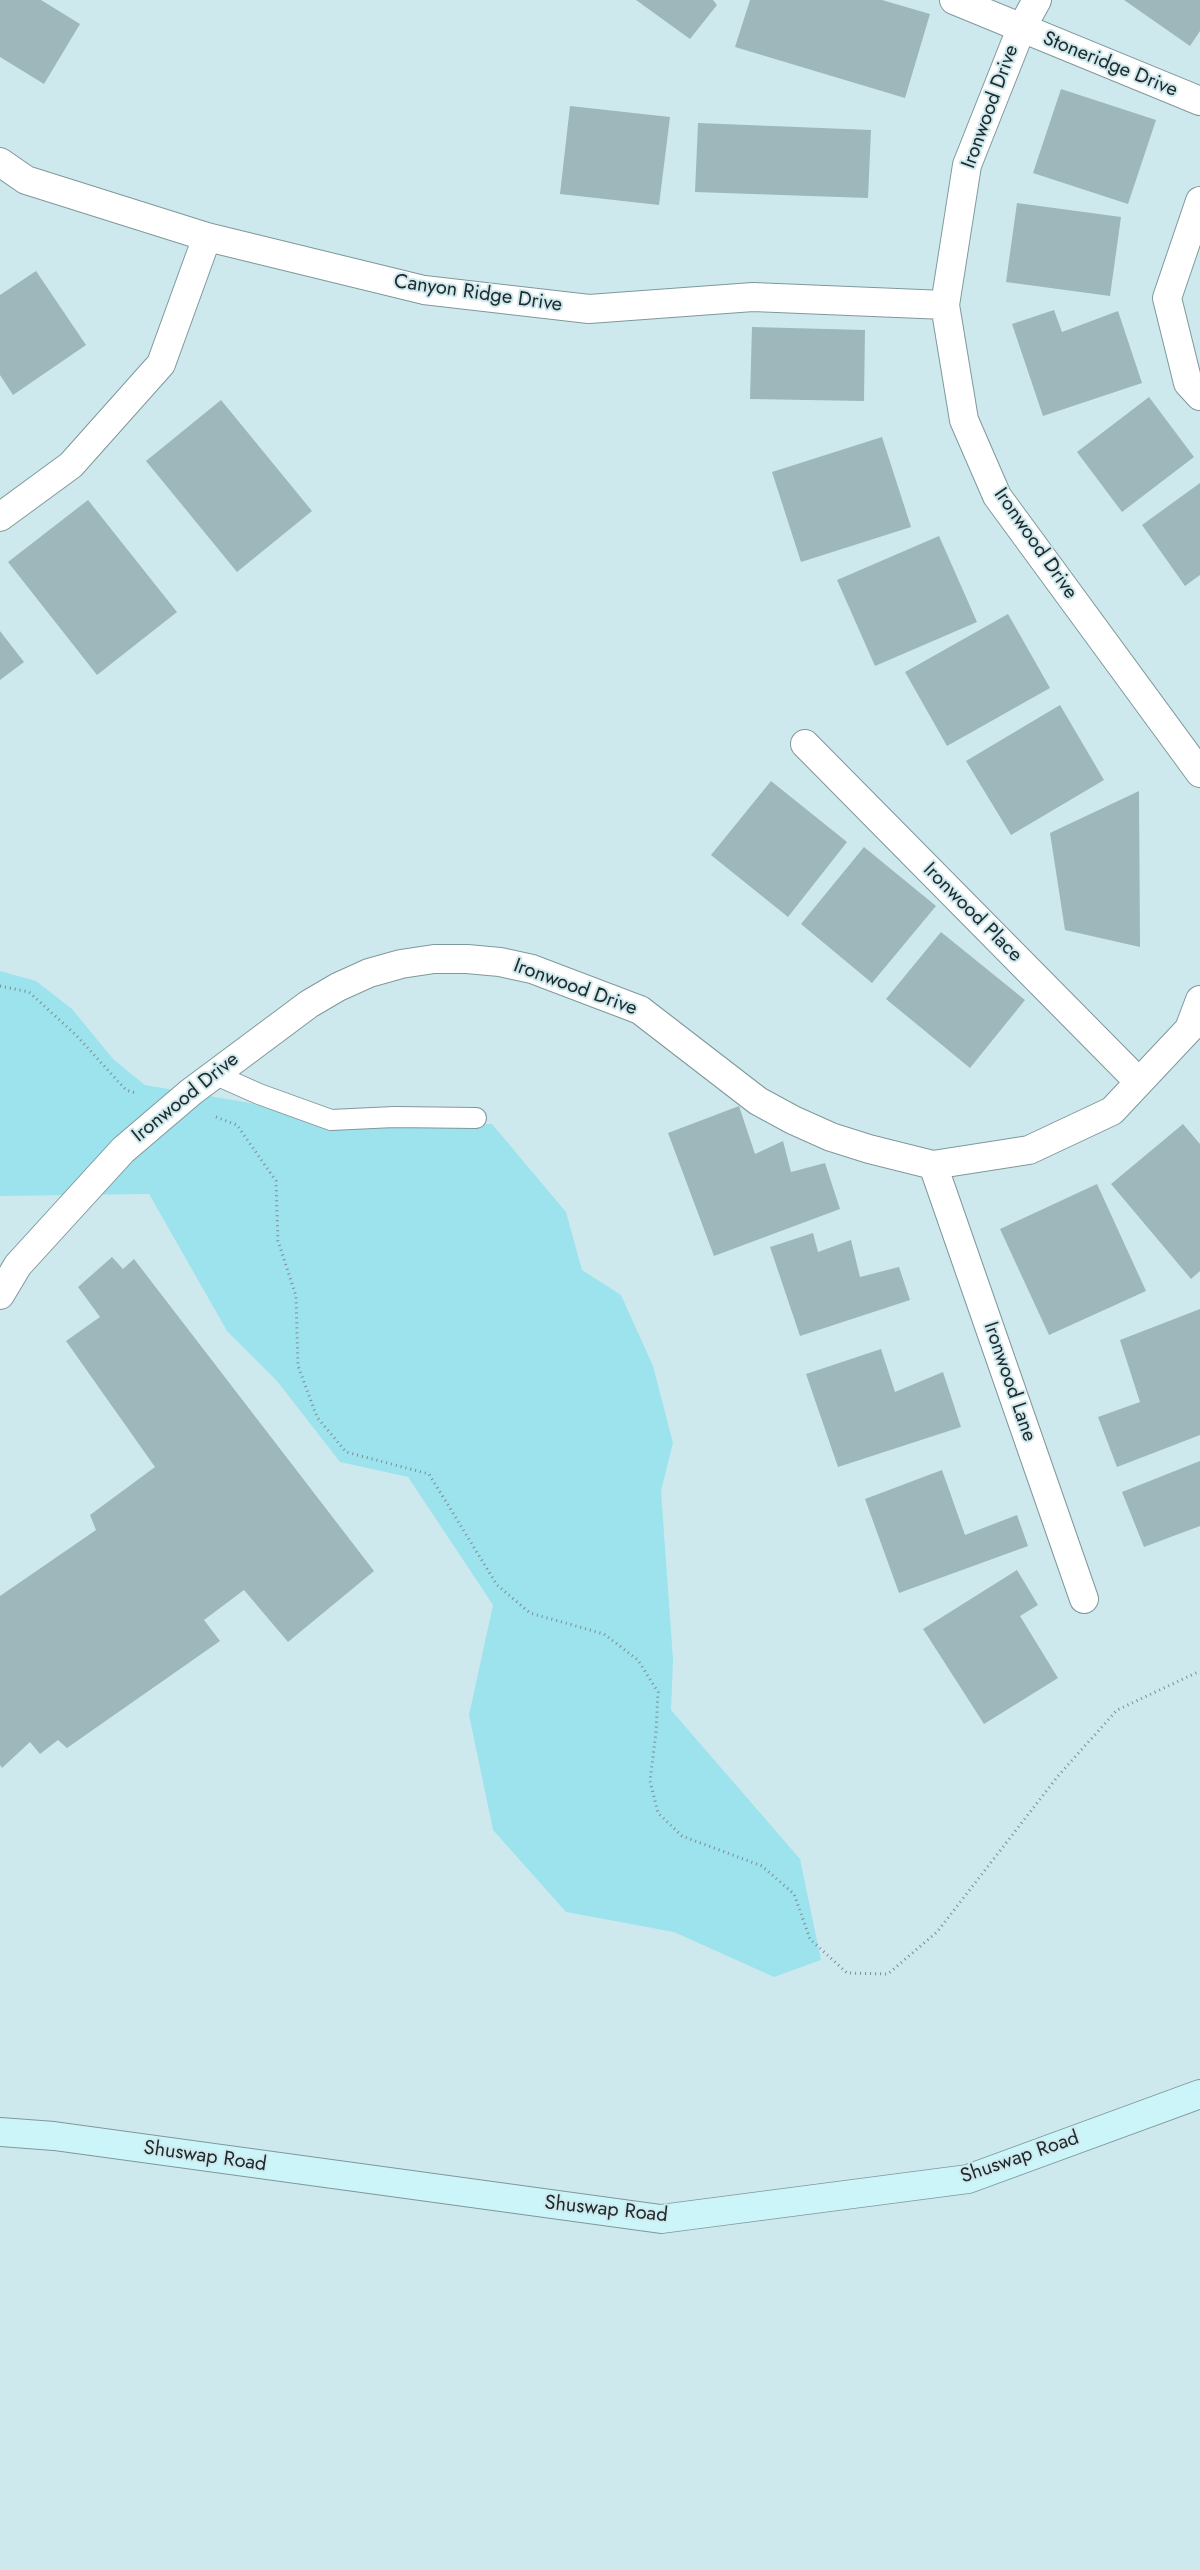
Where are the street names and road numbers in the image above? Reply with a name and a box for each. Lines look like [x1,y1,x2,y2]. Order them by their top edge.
street label: Stoneridge Drive [1039,27,1181,103]
street label: Ironwood Drive [958,42,1024,172]
street label: Canyon Ridge Drive [392,270,564,318]
street label: Ironwood Drive [988,484,1082,604]
street label: Ironwood Place [917,858,1027,968]
street label: Ironwood Drive [510,955,640,1021]
street label: Ironwood Drive [128,1048,244,1148]
street label: Ironwood Lane [977,1319,1041,1445]
street label: Shuswap Road [958,2127,1082,2189]
street label: Shuswap Road [142,2137,268,2177]
street label: Shuswap Road [543,2192,669,2228]

